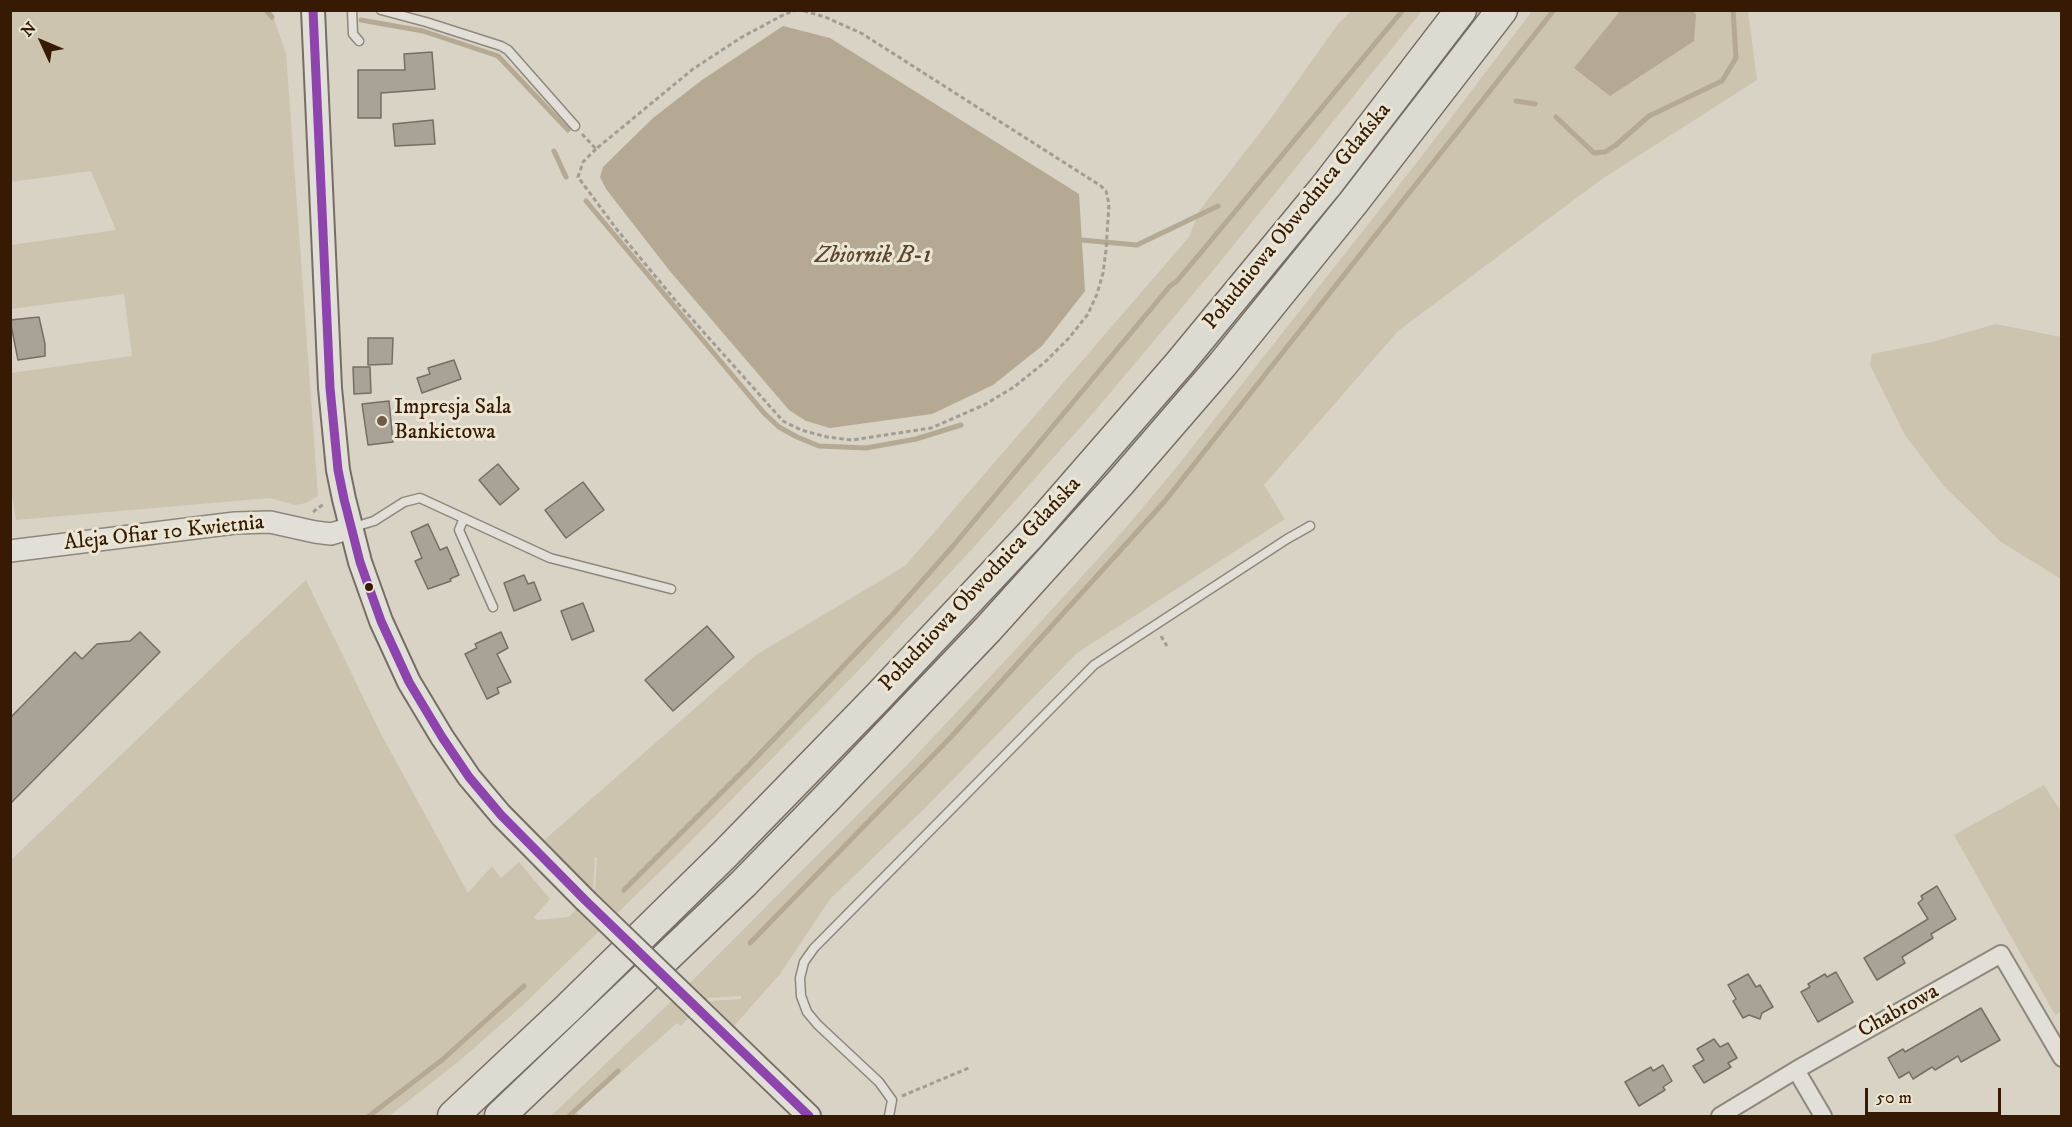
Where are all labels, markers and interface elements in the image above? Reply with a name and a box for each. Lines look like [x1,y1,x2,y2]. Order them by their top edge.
north arrow [12,12,72,72]
text: N [17,18,41,41]
street label: Południowa Obwodnica Gdańska [1198,98,1398,336]
water label: Zbiornik B-1 [815,243,931,271]
place label: Impresja Sala Bankietowa [394,395,511,446]
marker: Impresja Sala Bankietowa [375,414,389,428]
street label: Południowa Obwodnica Gdańska [874,472,1088,698]
street label: Aleja Ofiar 10 Kwietnia [63,510,265,558]
unlabelled marker [363,581,375,593]
street label: Chabrowa [1854,979,1944,1045]
scale bar [1868,1076,2004,1114]
text: 50 m [1876,1087,1912,1109]

